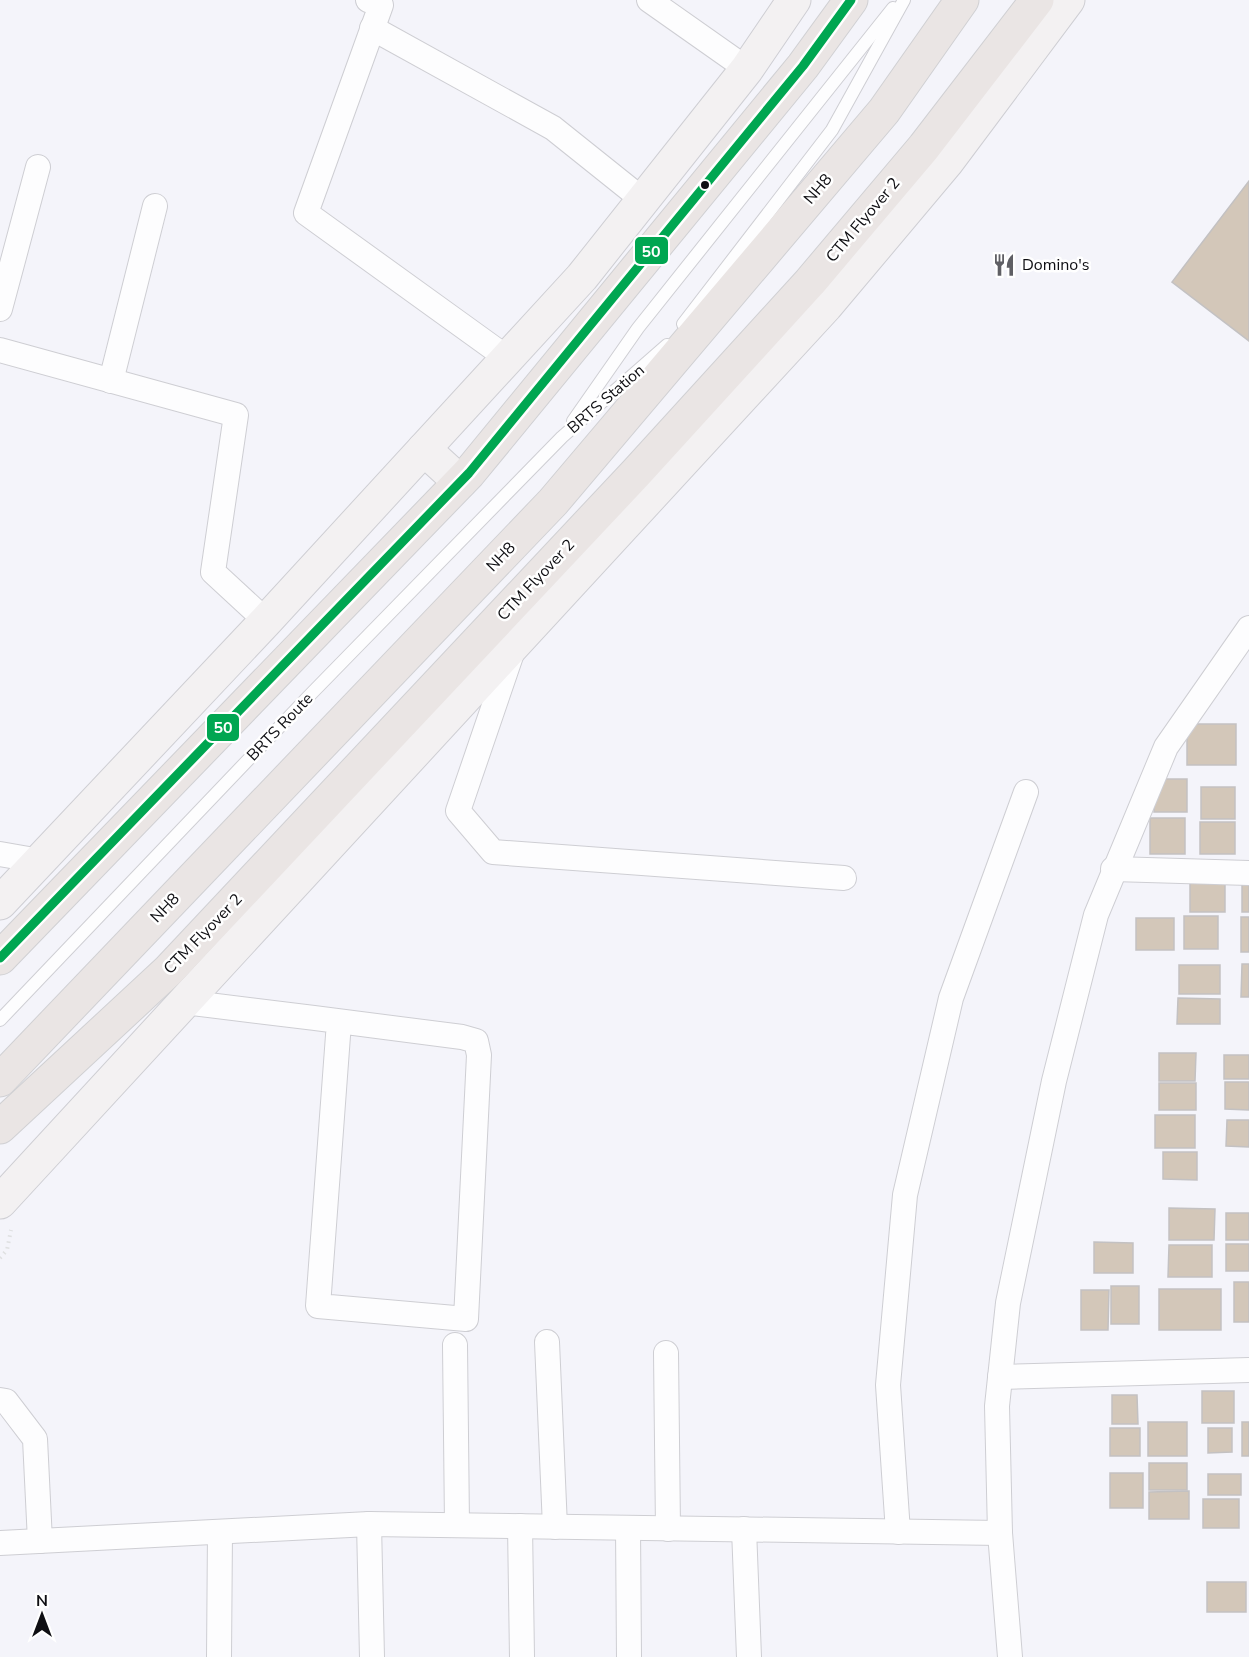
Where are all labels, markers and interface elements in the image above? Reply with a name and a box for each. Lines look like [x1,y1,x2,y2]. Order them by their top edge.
street label: NH8 [799,169,837,209]
street label: CTM Flyover 2 [821,173,905,267]
unlabelled marker [699,179,711,191]
line badge: 50 [634,236,669,265]
text: 50 [641,241,661,263]
restaurant icon: Domino's [991,252,1017,278]
place label: Domino's [1022,254,1089,276]
street label: BRTS Station [563,359,649,439]
street label: CTM Flyover 2 [492,534,580,626]
street label: NH8 [481,537,521,577]
street label: BRTS Route [242,688,318,766]
line badge: 50 [206,713,240,742]
text: 50 [213,717,233,739]
street label: NH8 [145,888,185,928]
street label: CTM Flyover 2 [159,889,247,979]
north arrow [12,1585,72,1645]
text: N [36,1590,48,1612]

